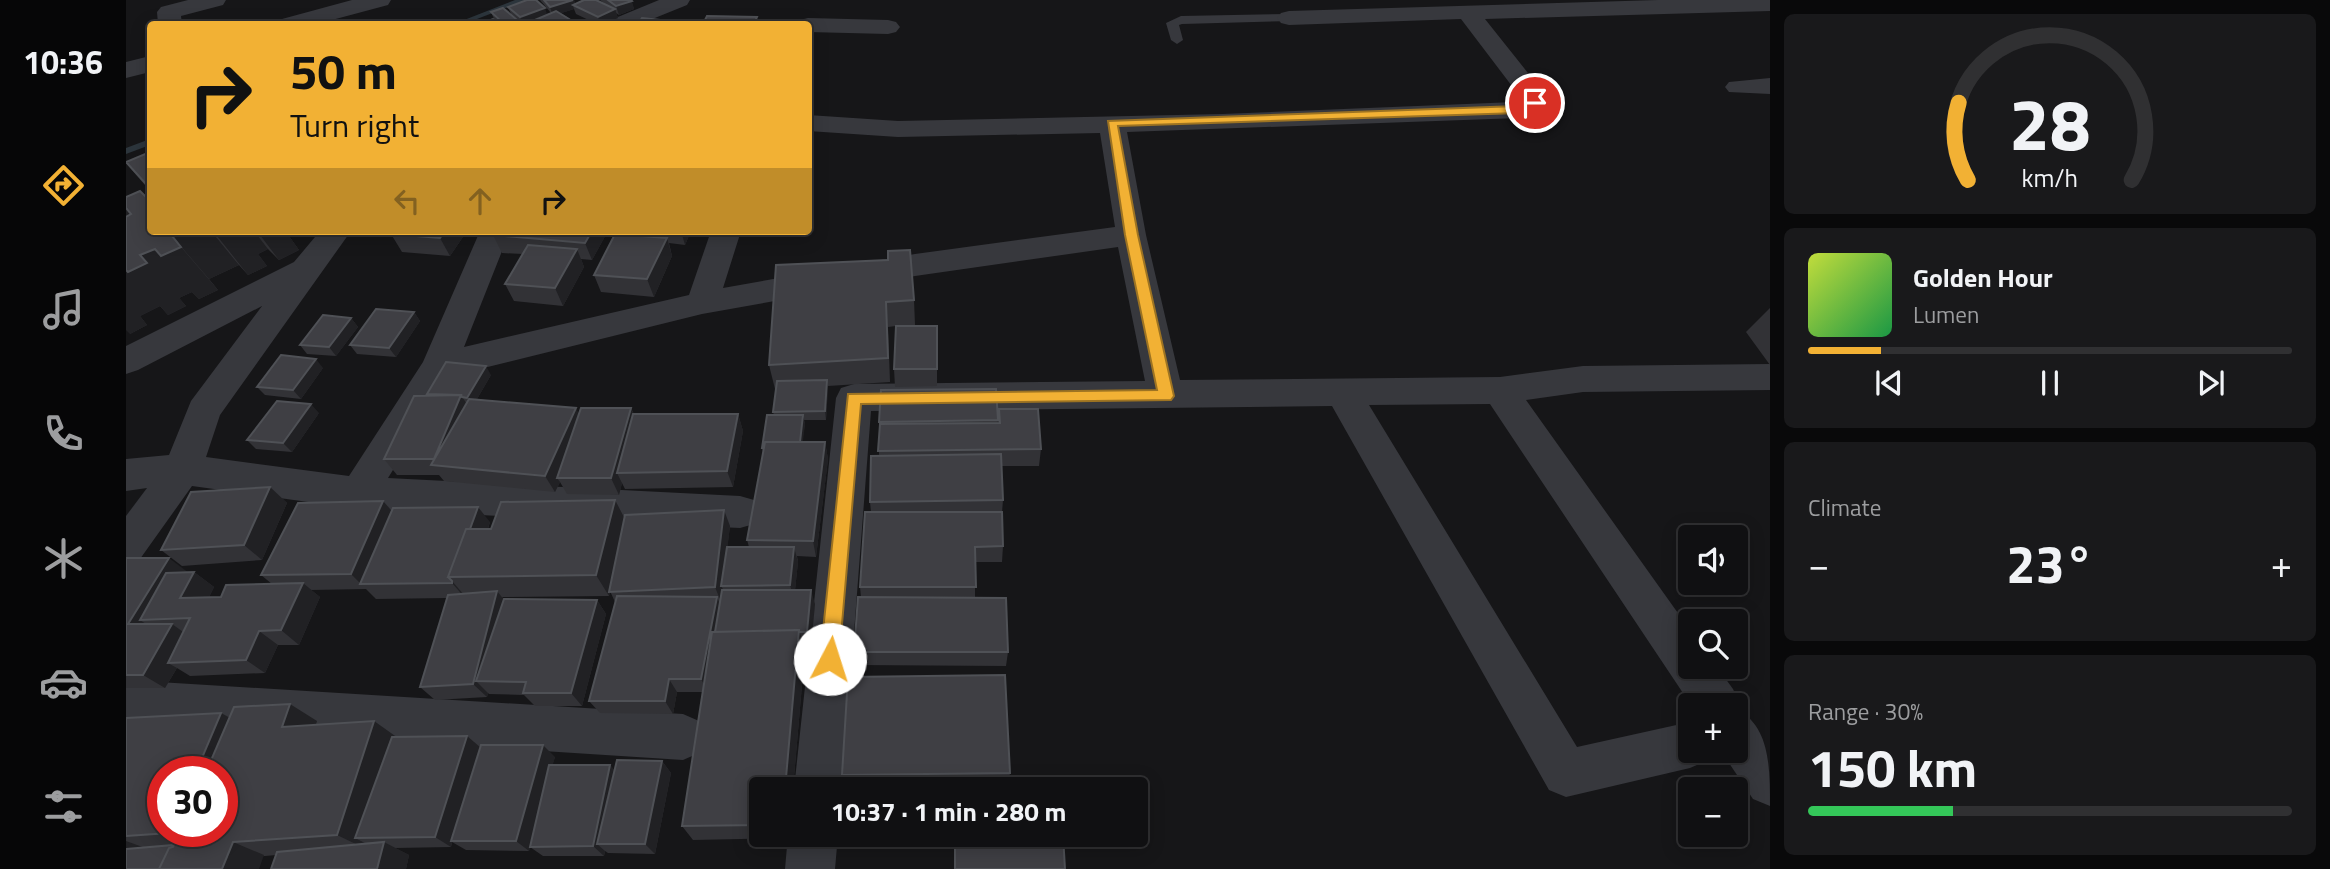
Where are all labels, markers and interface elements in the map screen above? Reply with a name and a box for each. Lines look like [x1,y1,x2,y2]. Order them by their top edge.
text: 50 m [290,33,397,108]
text: 10:36 [23,38,103,86]
icon: right [175,49,266,140]
text: 28 [2009,68,2091,178]
pin [1505,73,1565,133]
icon: arrive [1516,84,1554,122]
text: Turn right [290,101,419,149]
text: km/h [2022,159,2078,197]
icon: directions [39,161,88,210]
icon: left [388,182,426,220]
icon: ahead [461,182,499,220]
icon: right [534,182,572,220]
text: Golden Hour [1913,258,2053,297]
icon: music [39,285,88,334]
text: Lumen [1913,297,1979,332]
icon: previous [1870,364,1908,402]
icon: pause [2031,364,2069,402]
icon: next [2192,364,2230,402]
icon: phone [39,409,88,458]
text: Climate [1808,490,1881,525]
text: 23° [2006,524,2094,603]
map controls [1678,525,1748,847]
button: sound [1678,525,1748,595]
icon: climate [39,534,88,583]
text: − [1808,535,1829,593]
text: + [2271,535,2292,593]
button: search [1678,609,1748,679]
position arrow [793,622,867,696]
icon: car [39,658,88,707]
button: + [1678,693,1748,763]
text: Range · 30% [1808,694,1923,729]
text: 150 km [1808,728,1977,807]
speed limit sign: 30 [147,756,238,847]
button: − [1678,777,1748,847]
icon: filters [39,782,88,831]
text: 10:37 · 1 min · 280 m [831,792,1066,831]

